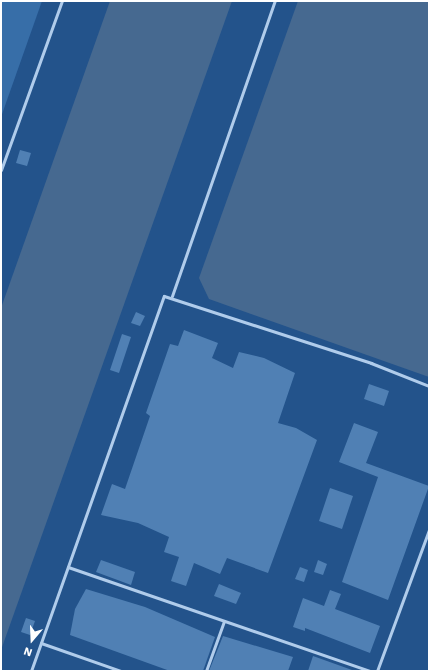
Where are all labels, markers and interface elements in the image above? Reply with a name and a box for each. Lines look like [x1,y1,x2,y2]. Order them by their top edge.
north arrow [12,620,52,660]
text: N [22,644,34,659]

